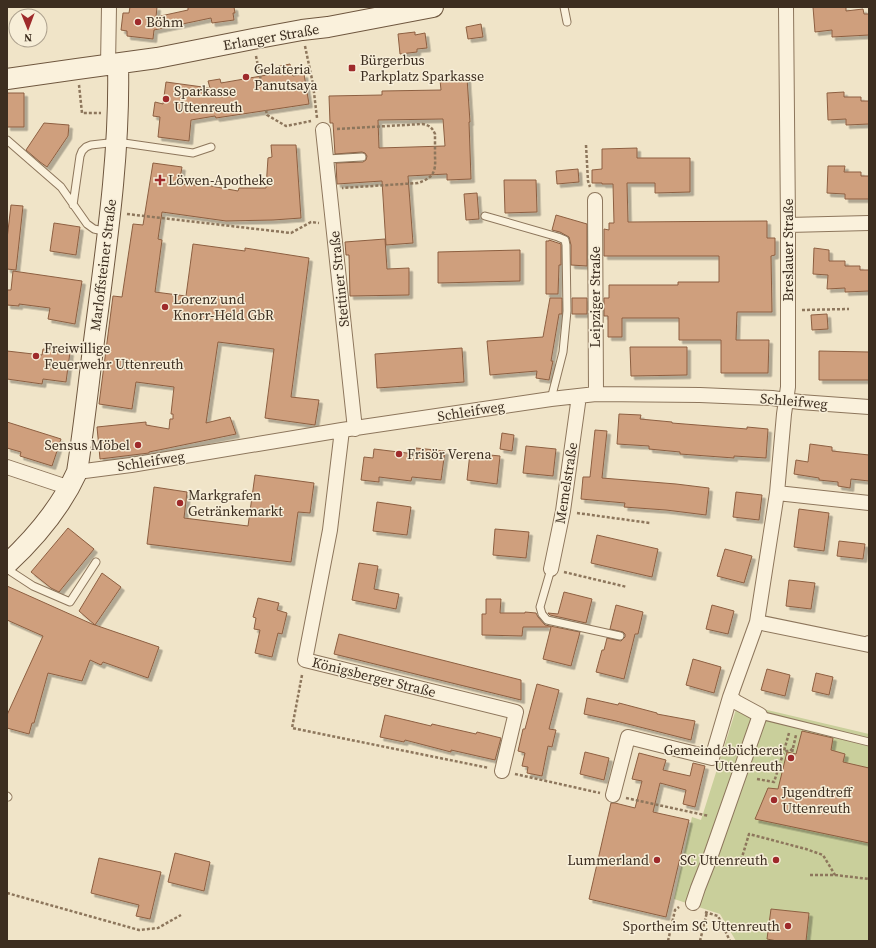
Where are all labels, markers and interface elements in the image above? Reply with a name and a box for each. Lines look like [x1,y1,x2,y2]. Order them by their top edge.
north arrow [8,8,48,48]
place label: Böhm [146,12,184,32]
marker: Böhm [133,17,143,27]
street label: Erlanger Straße [221,19,321,55]
text: N [24,30,32,45]
place label: Bürgerbus Parkplatz Sparkasse [360,50,484,86]
place label: Gelateria Panutsaya [254,59,318,95]
marker: Bürgerbus Parkplatz Sparkasse [347,63,357,73]
marker: Gelateria Panutsaya [241,72,251,82]
place label: Sparkasse Uttenreuth [174,81,243,117]
marker: Sparkasse Uttenreuth [161,94,171,104]
place label: Löwen-Apotheke [168,170,273,190]
marker: Löwen-Apotheke [155,175,165,185]
street label: Marloffsteiner Straße [85,198,121,332]
street label: Breslauer Straße [778,198,798,302]
street label: Stettiner Straße [324,230,354,328]
street label: Leipziger Straße [585,246,605,348]
place label: Lorenz und Knorr-Held GbR [173,289,274,325]
marker: Lorenz und Knorr-Held GbR [160,302,170,312]
place label: Freiwillige Feuerwehr Uttenreuth [44,338,184,374]
marker: Freiwillige Feuerwehr Uttenreuth [31,351,41,361]
street label: Schleifweg [759,388,829,414]
street label: Schleifweg [436,396,506,426]
place label: Sensus Möbel [44,435,130,455]
marker: Sensus Möbel [133,440,143,450]
street label: Memelstraße [550,441,582,525]
place label: Frisör Verena [407,444,492,464]
street label: Schleifweg [116,446,186,476]
marker: Frisör Verena [394,449,404,459]
place label: Markgrafen Getränkemarkt [188,485,283,521]
marker: Markgrafen Getränkemarkt [175,498,185,508]
street label: Königsberger Straße [310,652,438,702]
place label: Gemeindebücherei Uttenreuth [664,740,783,776]
marker: Gemeindebücherei Uttenreuth [786,753,796,763]
place label: Jugendtreff Uttenreuth [781,782,854,818]
marker: Jugendtreff Uttenreuth [769,795,779,805]
place label: Lummerland [567,850,649,870]
place label: SC Uttenreuth [680,850,768,870]
marker: Lummerland [652,855,662,865]
marker: SC Uttenreuth [771,855,781,865]
place label: Sportheim SC Uttenreuth [623,916,780,936]
marker: Sportheim SC Uttenreuth [783,921,793,931]

